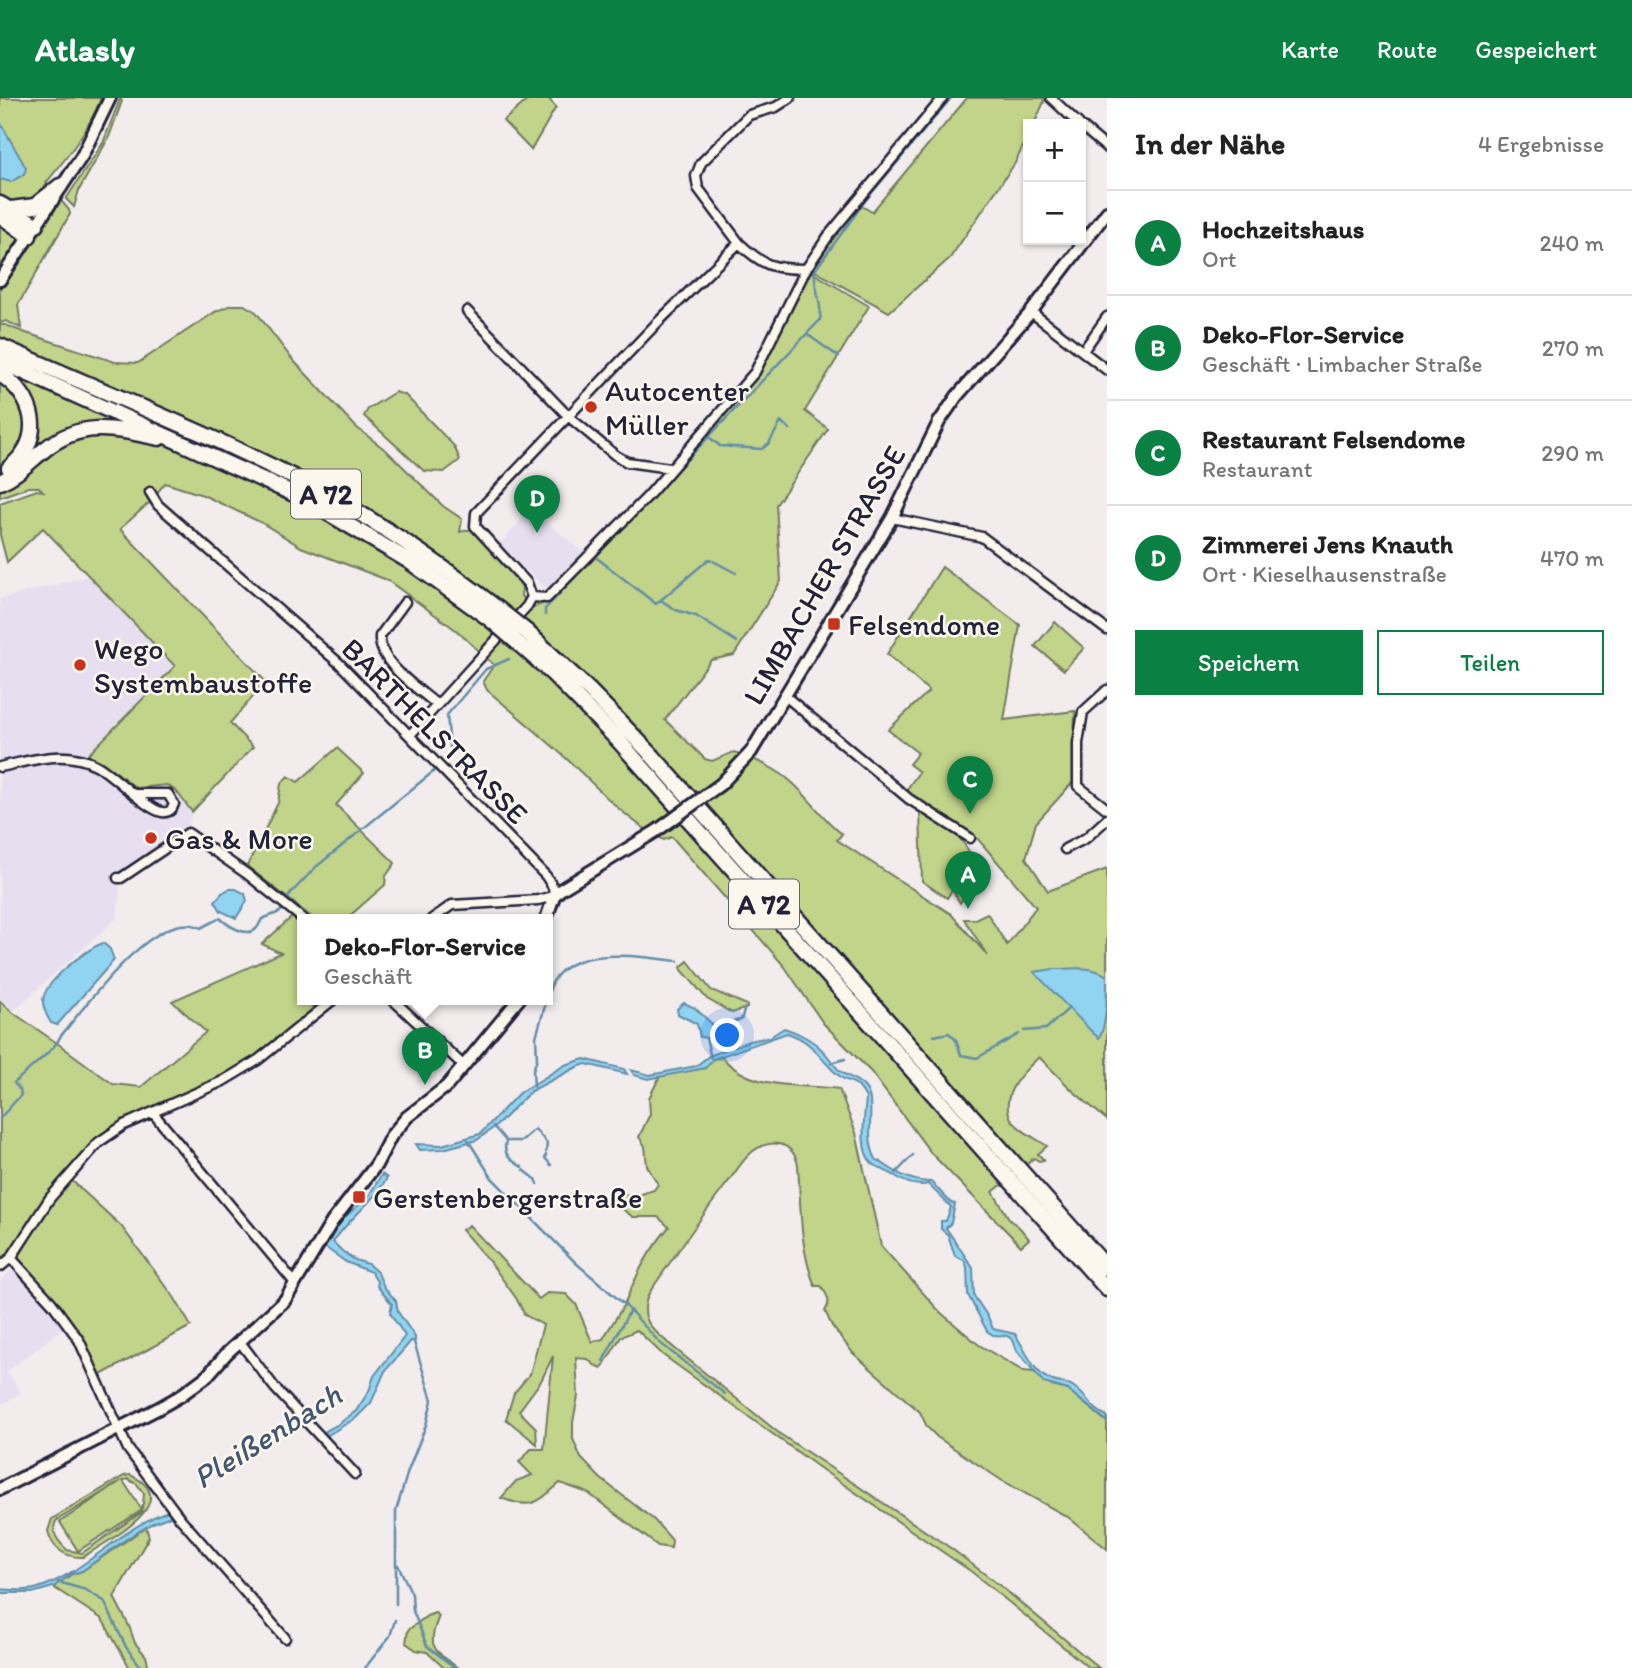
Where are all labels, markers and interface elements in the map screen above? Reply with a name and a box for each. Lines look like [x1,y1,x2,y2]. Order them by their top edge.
text: Atlasly [35,30,135,69]
text: Karte [1281,35,1339,64]
text: Route [1377,35,1437,64]
text: Gespeichert [1475,35,1597,64]
map controls [1023,119,1086,245]
button: + [1023,119,1086,182]
text: In der Nähe [1135,125,1285,162]
text: 4 Ergebnisse [1478,130,1604,158]
button: − [1023,182,1086,245]
text: Hochzeitshaus [1202,213,1364,245]
text: A [1151,229,1165,257]
text: 240 m [1539,229,1604,257]
text: Ort [1202,245,1236,273]
text: Deko-Flor-Service [1202,318,1404,350]
text: B [1151,334,1165,362]
text: 270 m [1542,334,1604,362]
text: Geschäft · Limbacher Straße [1202,350,1482,378]
place label: Autocenter Müller [605,372,750,443]
marker: Autocenter Müller [583,399,599,415]
text: Restaurant Felsendome [1202,423,1465,455]
street label: LIMBACHER STRASSE [735,439,913,711]
text: C [1151,439,1165,467]
text: 290 m [1541,439,1604,467]
text: Restaurant [1202,455,1312,483]
road number: A 72 [291,470,361,518]
pin: D [514,475,560,533]
text: Zimmerei Jens Knauth [1202,528,1453,560]
text: D [1150,544,1166,572]
text: 470 m [1540,544,1604,572]
text: Ort · Kieselhausenstraße [1202,560,1447,588]
place label: Felsendome [848,606,1000,643]
marker: Felsendome [826,616,842,632]
place label: Wego Systembaustoffe [94,630,312,701]
street label: BARTHELSTRASSE [334,630,536,832]
button: Speichern [1135,630,1363,695]
button: Teilen [1377,630,1604,695]
marker: Wego Systembaustoffe [72,657,88,673]
pin: C [947,756,993,814]
place label: Gas & More [165,820,313,857]
marker: Gas & More [143,830,159,846]
pin: A [945,851,991,909]
road number: A 72 [729,880,799,928]
popup [297,914,553,1005]
text: Deko-Flor-Service [324,930,526,962]
text: Geschäft [324,962,413,990]
your location [710,1018,744,1052]
pin: B [402,1027,448,1085]
place label: Gerstenbergerstraße [373,1179,642,1216]
marker: Gerstenbergerstraße [351,1189,367,1205]
water label: Pleißenbach [186,1375,349,1497]

